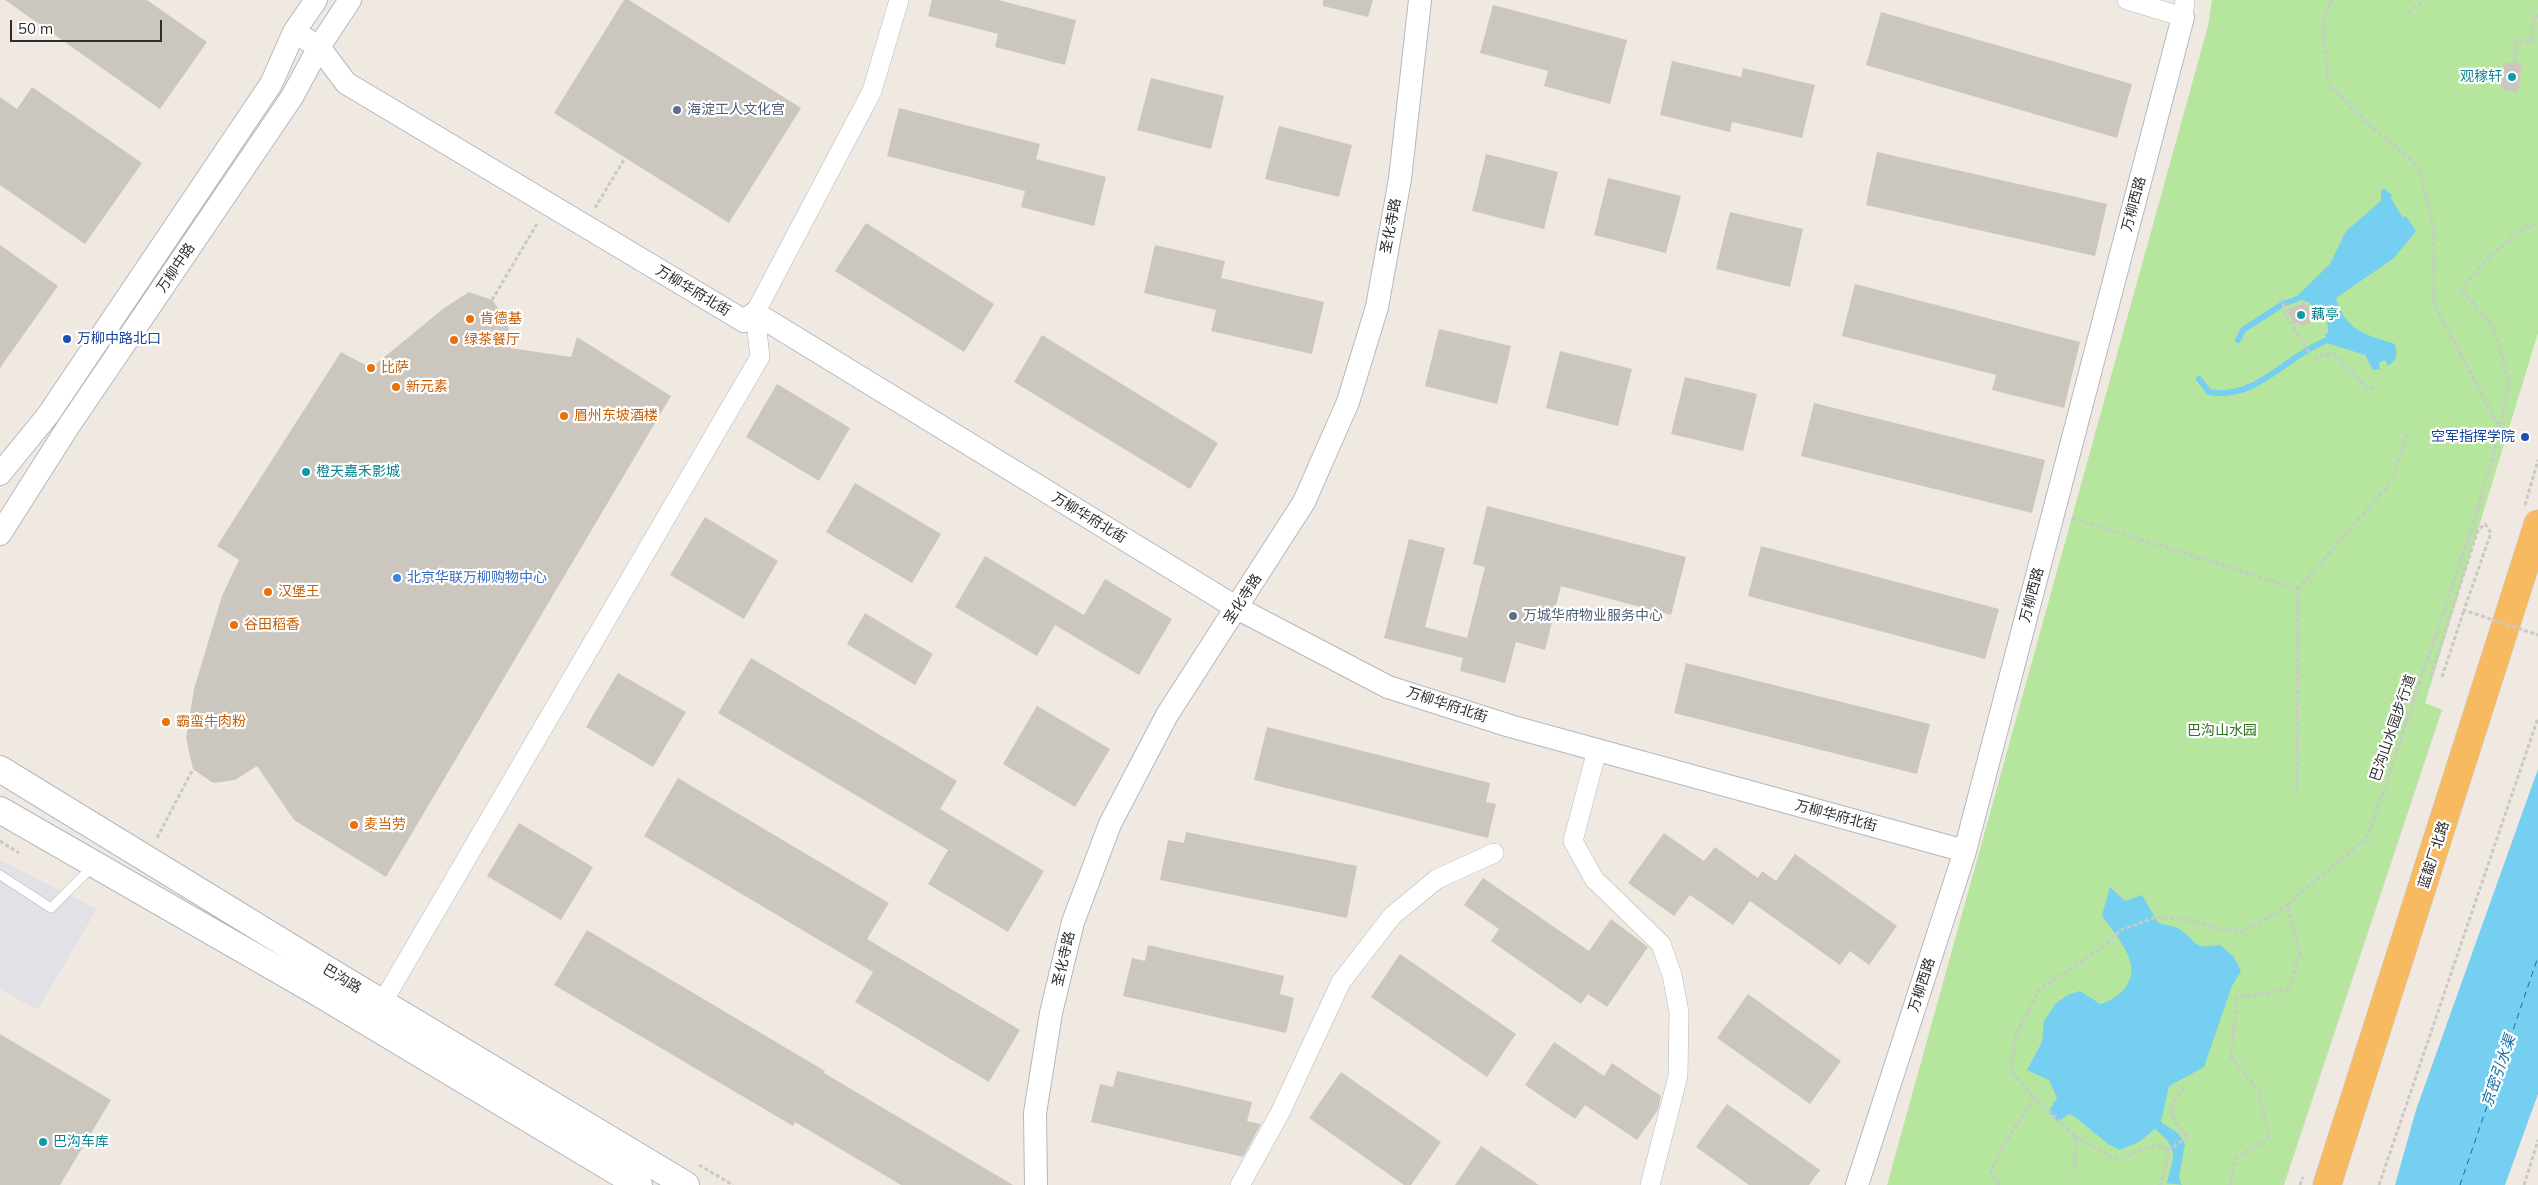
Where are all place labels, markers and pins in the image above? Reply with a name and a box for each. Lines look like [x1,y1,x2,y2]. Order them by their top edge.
place label: 观稼轩 [2460,69,2502,85]
marker: 观稼轩 [2506,71,2518,83]
place label: 海淀工人文化宫 [687,102,785,118]
marker: 海淀工人文化宫 [671,104,683,116]
place label: 藕亭 [2311,307,2339,323]
marker: 藕亭 [2295,309,2307,321]
place label: 肯德基 [480,311,522,327]
marker: 肯德基 [464,313,476,325]
place label: 万柳中路北口 [77,331,161,347]
place label: 绿茶餐厅 [464,332,520,348]
marker: 万柳中路北口 [61,333,73,345]
marker: 绿茶餐厅 [448,334,460,346]
place label: 比萨 [381,360,409,376]
marker: 比萨 [365,362,377,374]
place label: 新元素 [406,379,448,395]
marker: 新元素 [390,381,402,393]
place label: 眉州东坡酒楼 [574,408,658,424]
marker: 眉州东坡酒楼 [558,410,570,422]
place label: 空军指挥学院 [2431,429,2515,445]
marker: 空军指挥学院 [2519,431,2531,443]
place label: 橙天嘉禾影城 [316,464,400,480]
marker: 橙天嘉禾影城 [300,466,312,478]
place label: 北京华联万柳购物中心 [407,570,547,586]
marker: 北京华联万柳购物中心 [391,572,403,584]
place label: 汉堡王 [278,584,320,600]
marker: 汉堡王 [262,586,274,598]
place label: 万城华府物业服务中心 [1523,608,1663,624]
marker: 万城华府物业服务中心 [1507,610,1519,622]
place label: 谷田稻香 [244,617,300,633]
marker: 谷田稻香 [228,619,240,631]
place label: 霸蛮牛肉粉 [176,714,246,730]
marker: 霸蛮牛肉粉 [160,716,172,728]
place label: 麦当劳 [364,817,406,833]
marker: 麦当劳 [348,819,360,831]
place label: 巴沟车库 [53,1134,109,1150]
marker: 巴沟车库 [37,1136,49,1148]

